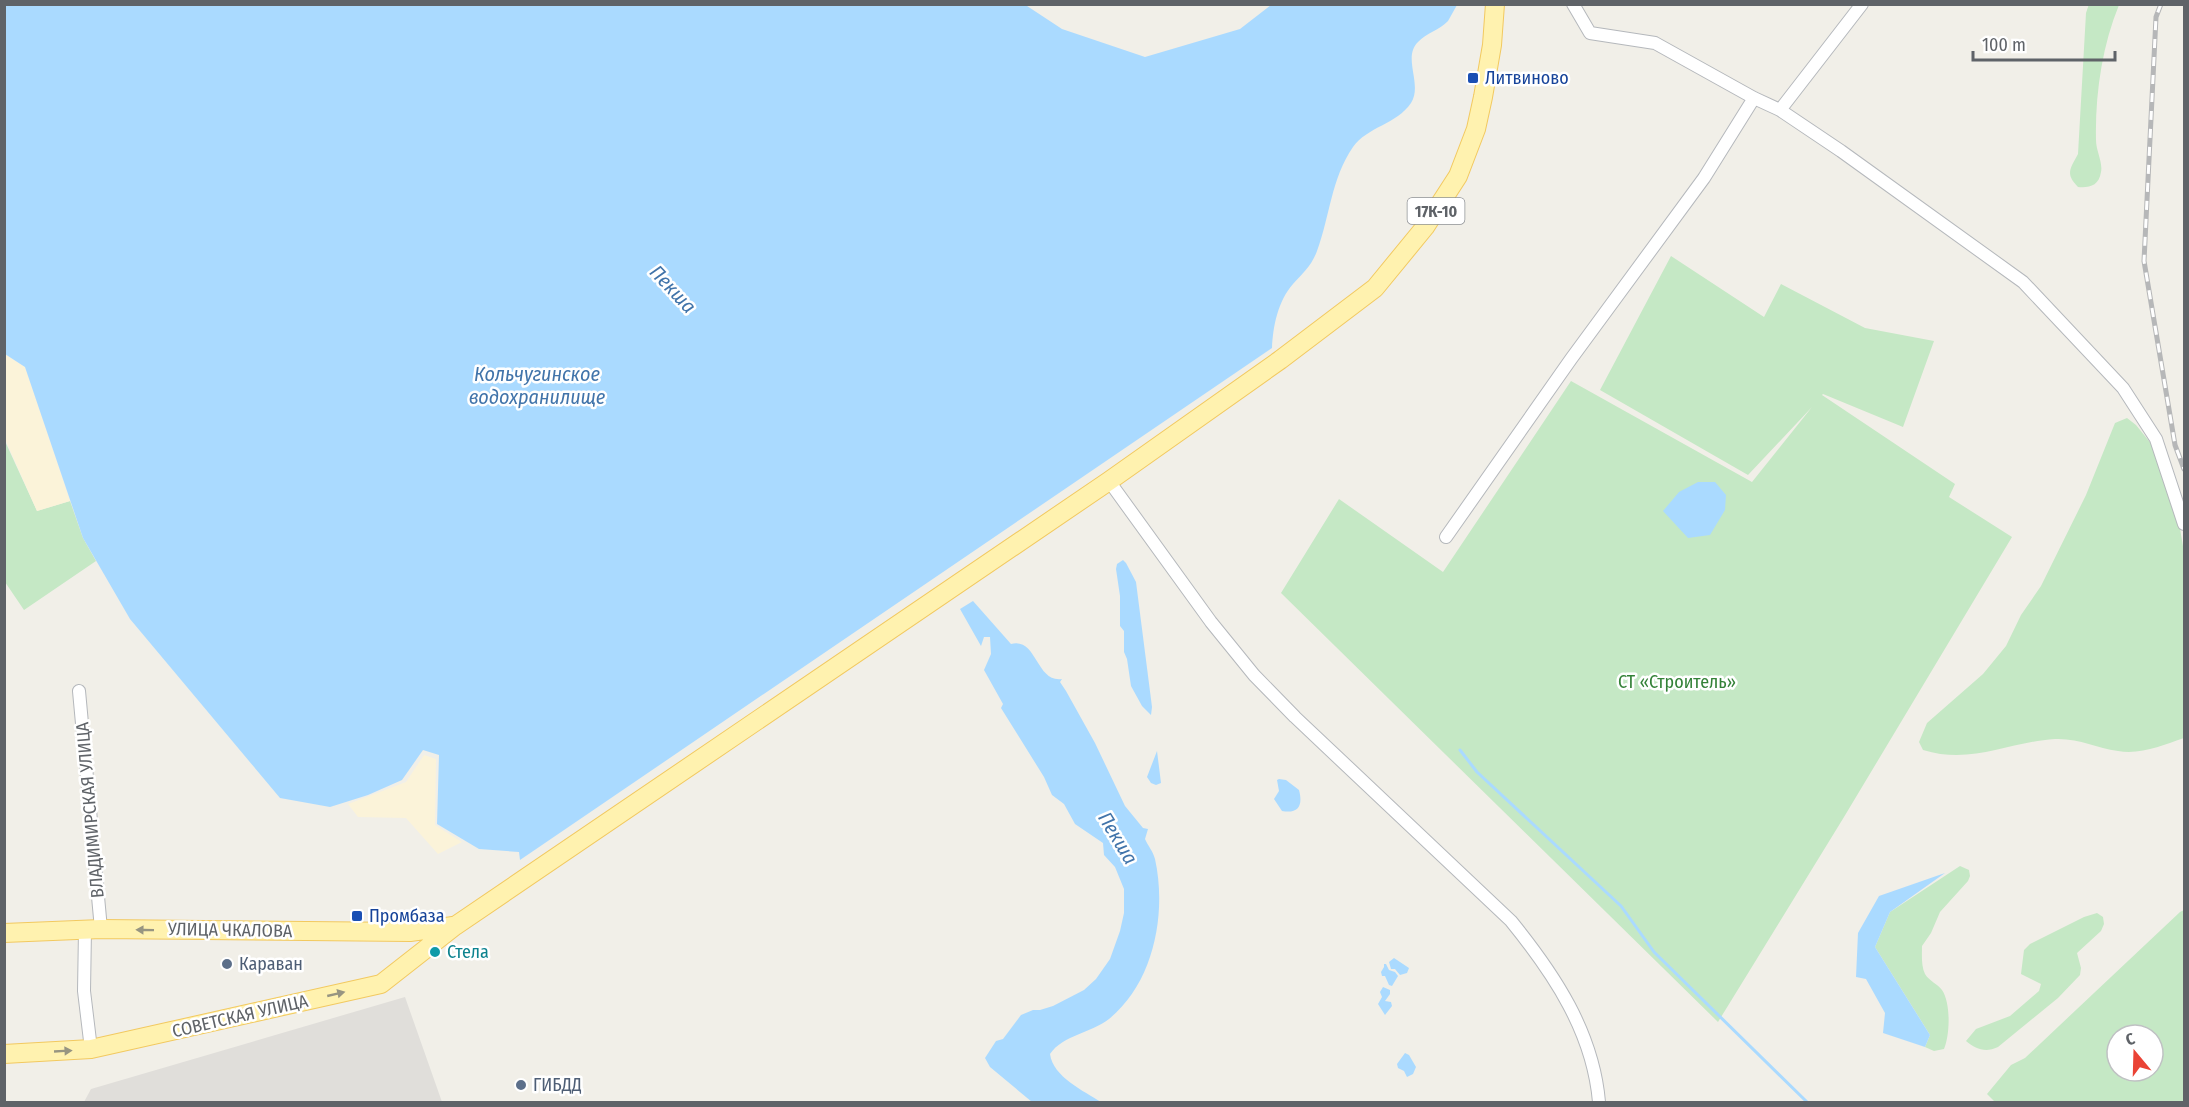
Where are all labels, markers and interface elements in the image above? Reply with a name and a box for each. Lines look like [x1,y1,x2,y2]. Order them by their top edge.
scale bar [1973,24,2116,62]
text: 100 m [1982,34,2026,56]
place label: Литвиново [1485,67,1569,89]
marker: Литвиново [1466,71,1480,85]
road number: 17К-10 [1408,198,1464,224]
water label: Пекша [645,260,701,318]
water label: Кольчугинское водохранилище [469,362,606,409]
park label: СТ «Строитель» [1618,671,1736,693]
street label: ВЛАДИМИРСКАЯ УЛИЦА [71,721,109,899]
water label: Пекша [1093,807,1143,869]
place label: Промбаза [369,905,445,927]
marker: Промбаза [350,909,364,923]
street label: УЛИЦА ЧКАЛОВА [167,918,293,942]
one-way arrow [135,925,154,935]
place label: Стела [447,941,489,963]
marker: Стела [428,945,442,959]
place label: Караван [239,953,303,975]
marker: Караван [220,957,234,971]
one-way arrow [326,989,345,998]
street label: СОВЕТСКАЯ УЛИЦА [170,990,311,1042]
north arrow [2105,1023,2165,1083]
text: С [2123,1029,2138,1050]
one-way arrow [53,1046,72,1055]
place label: ГИБДД [533,1074,582,1096]
marker: ГИБДД [514,1078,528,1092]

